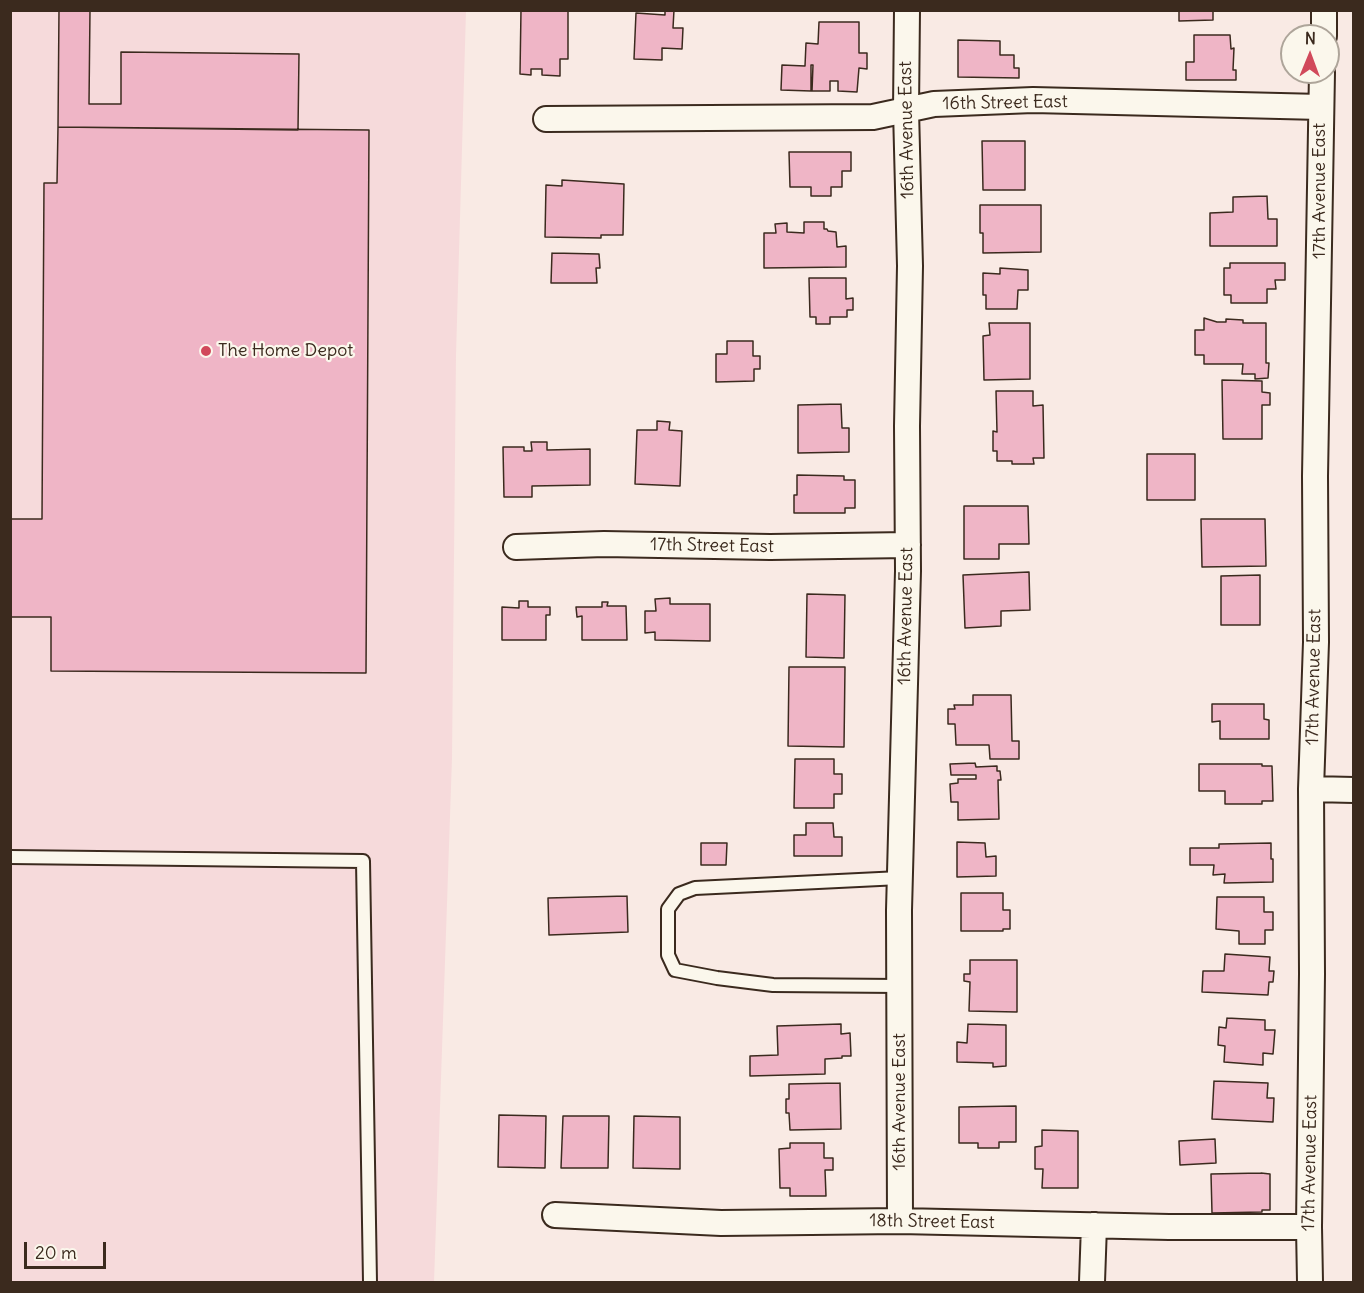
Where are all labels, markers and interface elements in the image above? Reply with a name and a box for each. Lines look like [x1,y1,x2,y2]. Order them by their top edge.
north arrow [1280,24,1340,84]
text: N [1305,28,1316,48]
street label: 16th Avenue East [895,61,919,199]
street label: 16th Street East [942,91,1068,115]
street label: 17th Avenue East [1309,123,1331,259]
place label: The Home Depot [218,340,353,362]
marker: The Home Depot [199,344,213,358]
street label: 17th Street East [650,534,774,558]
street label: 16th Avenue East [894,547,918,685]
street label: 17th Avenue East [1302,609,1326,745]
street label: 16th Avenue East [889,1033,911,1171]
street label: 17th Avenue East [1298,1095,1322,1231]
street label: 18th Street East [869,1210,995,1234]
scale bar [27,1230,110,1268]
text: 20 m [35,1241,77,1264]

